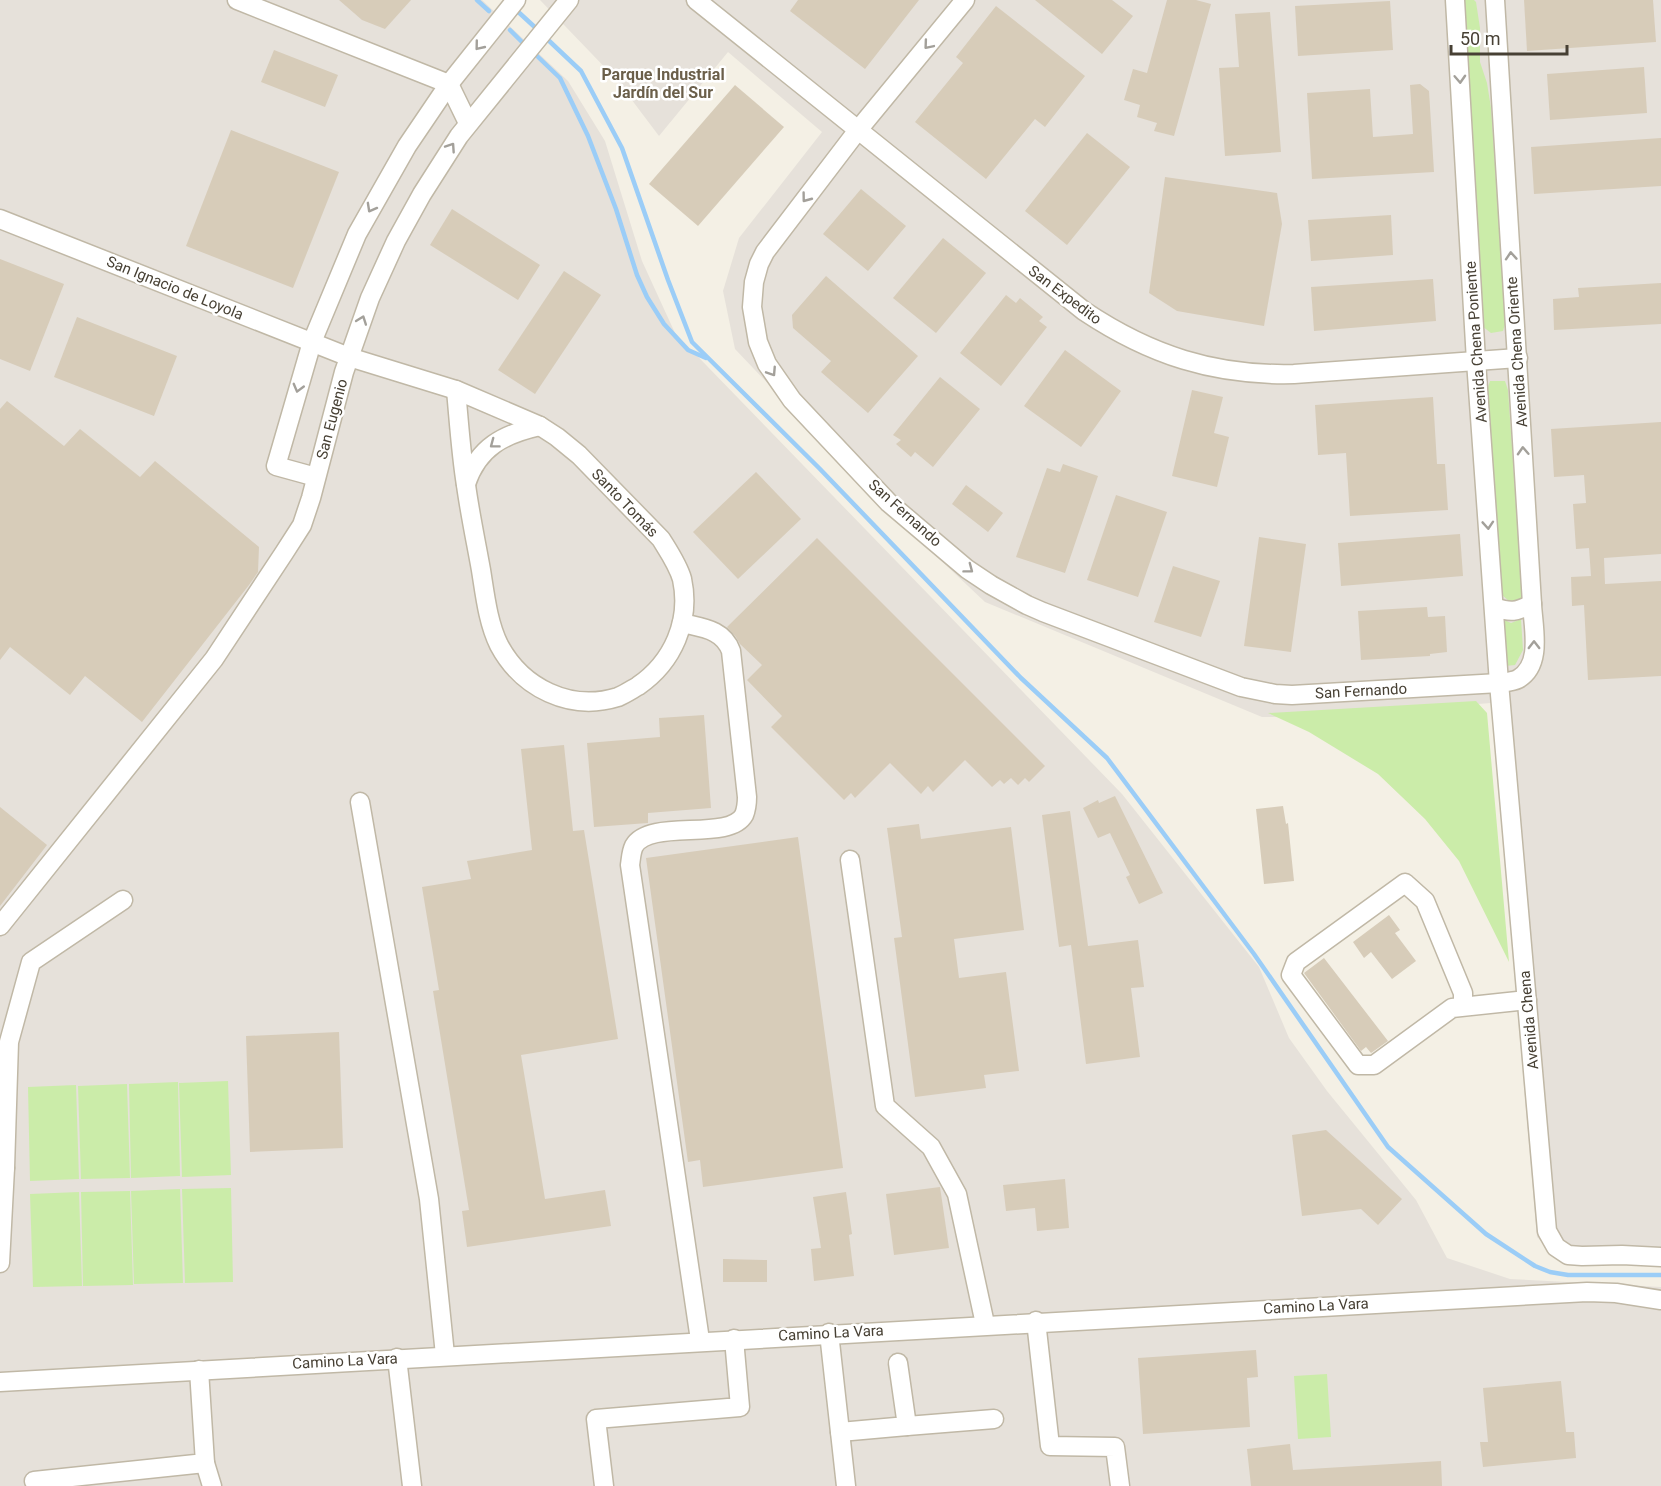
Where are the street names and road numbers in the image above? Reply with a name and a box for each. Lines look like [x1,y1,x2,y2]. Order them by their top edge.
street label: San Ignacio de Loyola [104,252,246,324]
street label: Avenida Chena Poniente [1461,261,1491,423]
street label: San Expedito [1025,262,1105,328]
street label: Avenida Chena Oriente [1503,276,1531,428]
street label: San Eugenio [313,377,351,461]
street label: Santo Tomás [588,465,662,541]
street label: San Fernando [865,476,945,550]
street label: San Fernando [1315,680,1407,702]
street label: Avenida Chena [1516,970,1542,1070]
street label: Camino La Vara [1263,1294,1369,1318]
street label: Camino La Vara [778,1321,884,1345]
street label: Camino La Vara [292,1349,398,1373]

